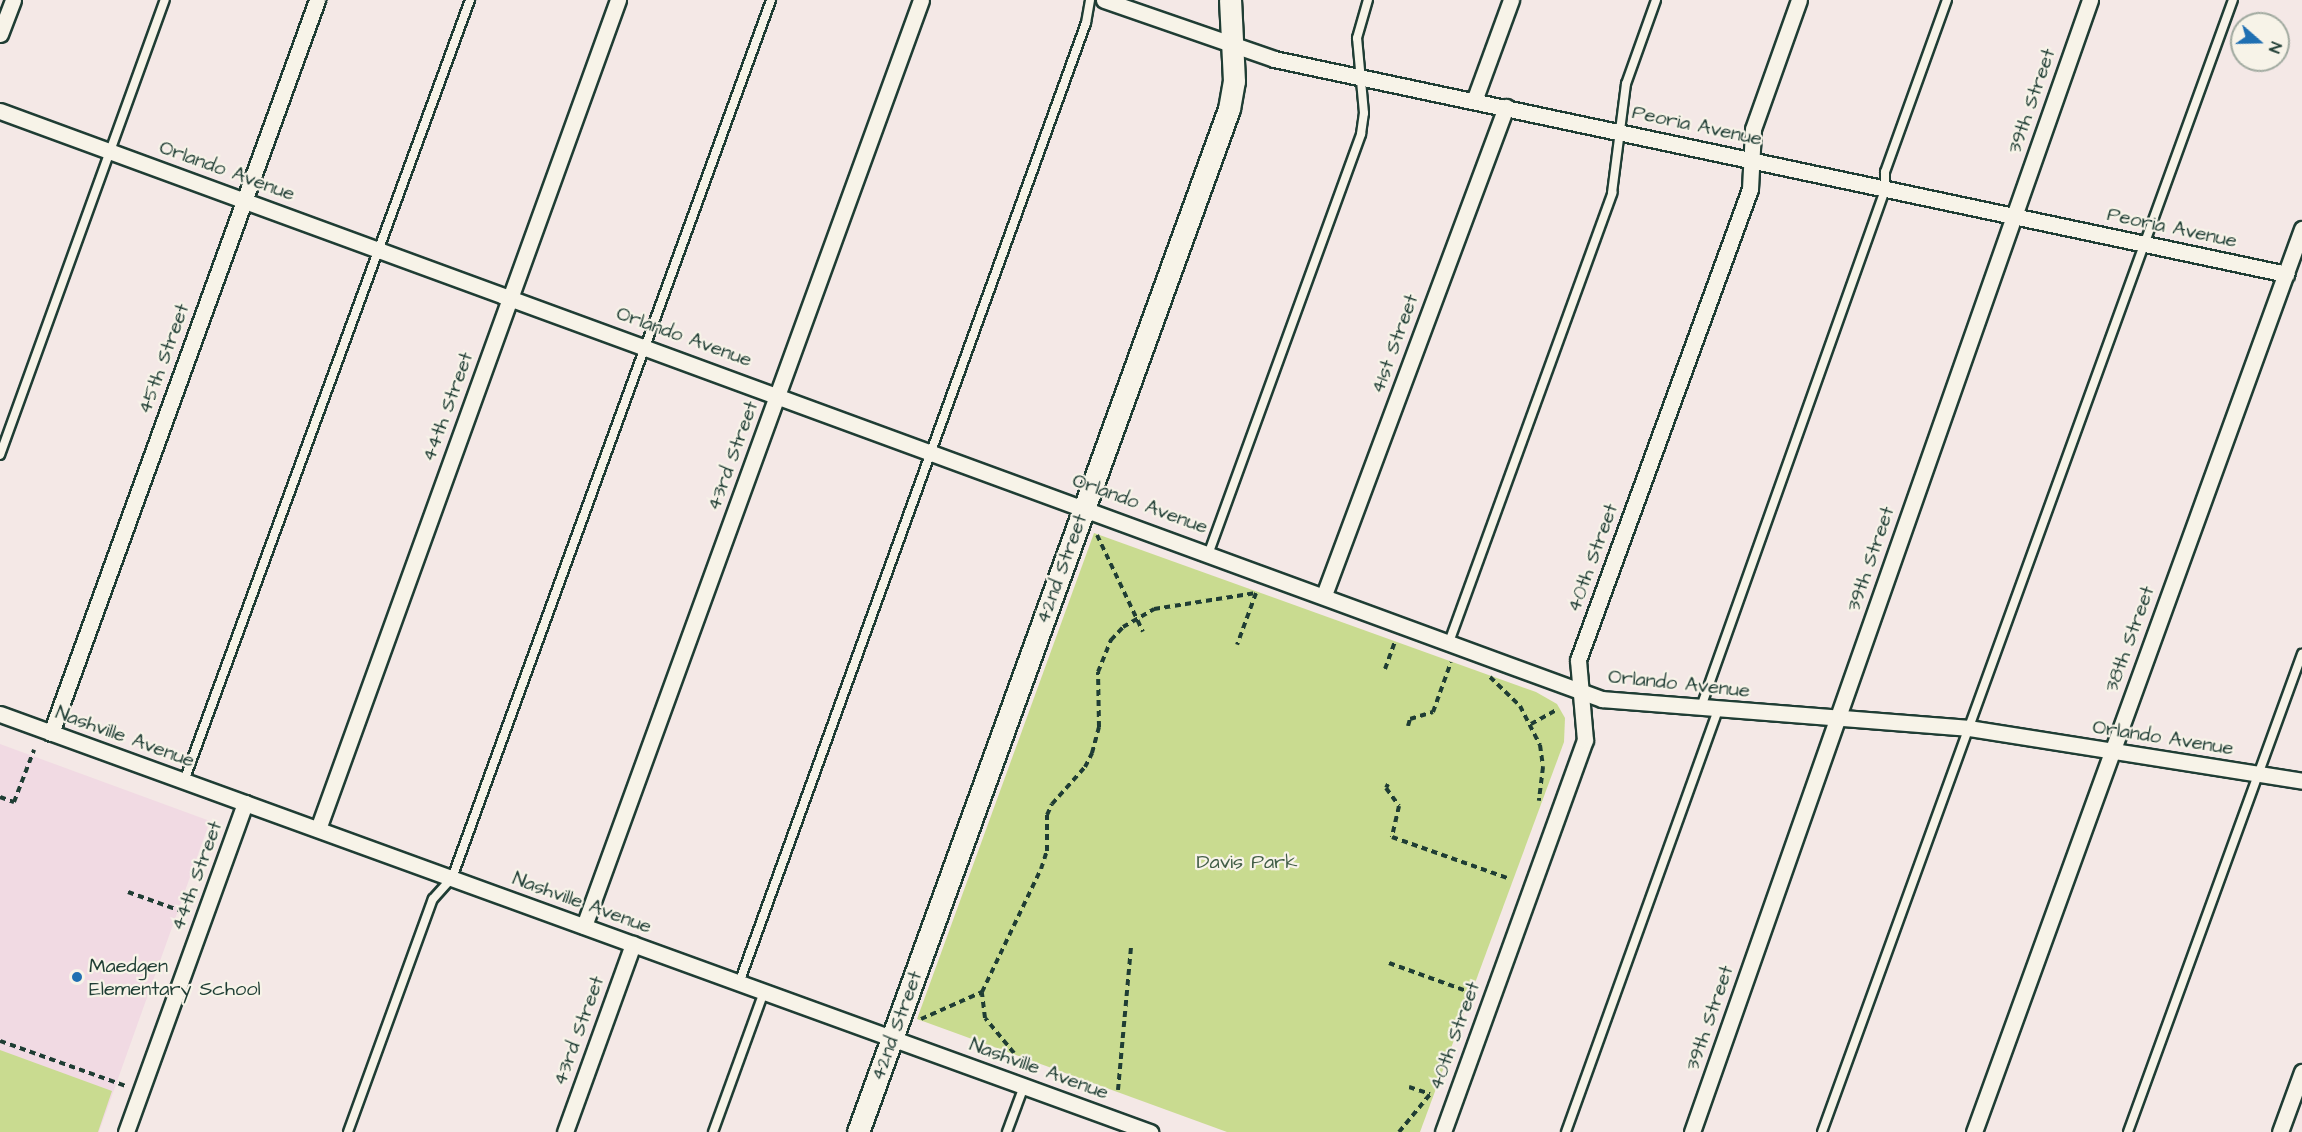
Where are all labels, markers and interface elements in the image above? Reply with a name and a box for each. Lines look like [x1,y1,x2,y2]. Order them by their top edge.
north arrow [2230,12,2290,72]
text: N [2263,39,2287,56]
street label: 39th Street [2003,45,2061,157]
street label: Peoria Avenue [1630,101,1764,151]
street label: Orlando Avenue [156,135,298,207]
street label: Peoria Avenue [2105,203,2239,253]
street label: 41st Street [1366,291,1424,397]
street label: 45th Street [133,301,195,417]
street label: Orlando Avenue [613,301,755,373]
street label: 44th Street [417,349,479,465]
street label: 43rd Street [702,398,764,514]
street label: Orlando Avenue [1069,468,1211,540]
street label: 40th Street [1562,500,1624,616]
street label: 39th Street [1842,503,1900,615]
street label: 42nd Street [1031,511,1093,627]
street label: 38th Street [2100,583,2160,695]
street label: Orlando Avenue [1607,665,1751,703]
street label: Nashville Avenue [52,701,198,773]
street label: Orlando Avenue [2091,715,2235,761]
street label: 44th Street [166,818,228,934]
park label: Davis Park [1197,850,1297,874]
street label: Nashville Avenue [509,867,655,939]
place label: Maedgen Elementary School [89,954,261,1001]
street label: 39th Street [1681,962,1739,1074]
street label: 42nd Street [866,968,928,1084]
marker: Maedgen Elementary School [70,970,84,984]
street label: 43rd Street [548,973,610,1089]
street label: 40th Street [1424,978,1486,1094]
street label: Nashville Avenue [966,1033,1112,1105]

